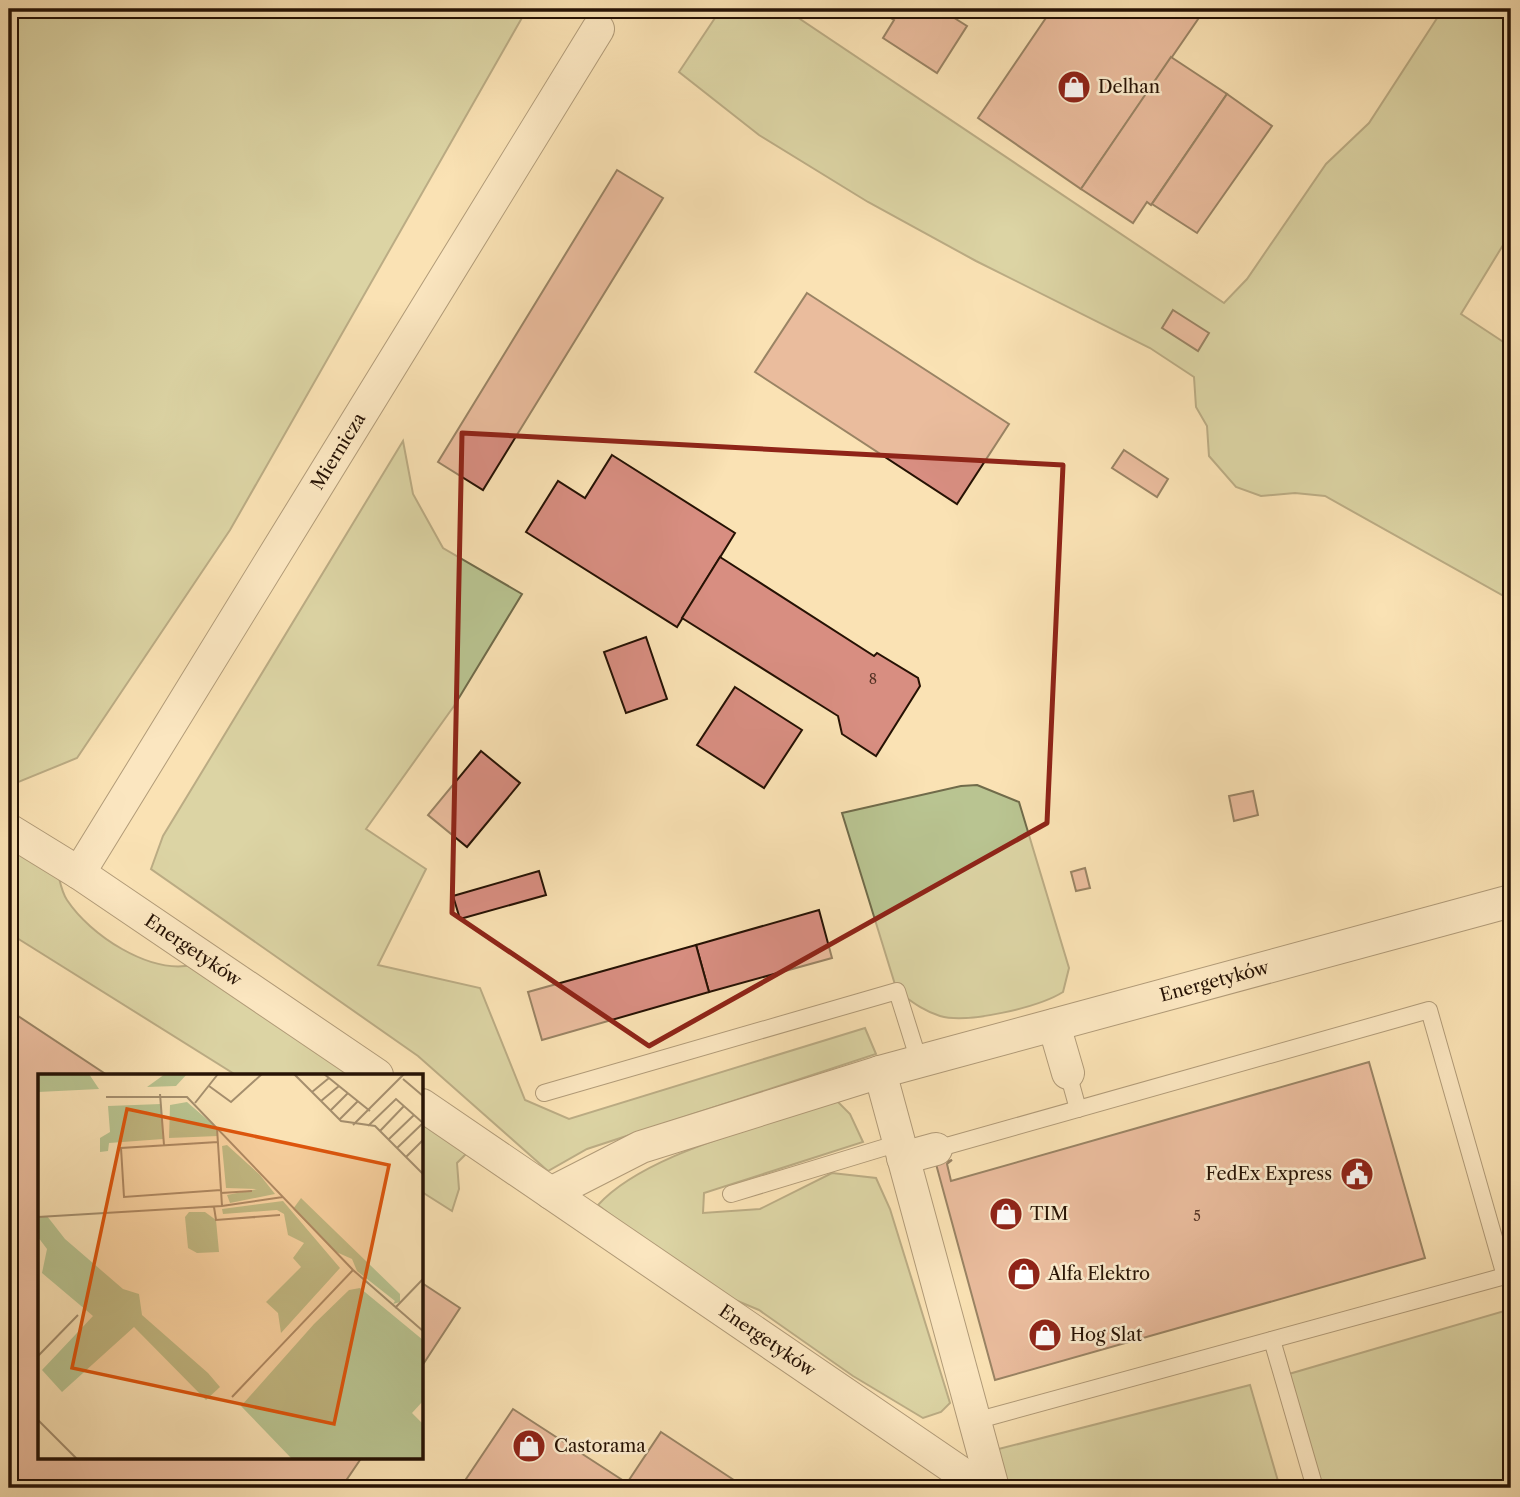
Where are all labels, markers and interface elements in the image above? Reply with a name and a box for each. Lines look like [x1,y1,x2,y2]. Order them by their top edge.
shop icon: Delhan [1055,68,1093,106]
place label: Delhan [1098,76,1160,98]
street label: Miernicza [306,408,371,494]
house number: 8 [869,670,877,688]
street label: Energetyków [140,910,247,992]
street label: Energetyków [1157,956,1272,1007]
inset map [38,1074,424,1458]
public building icon: FedEx Express [1338,1155,1376,1193]
place label: FedEx Express [1205,1163,1332,1185]
shop icon: TIM [987,1195,1025,1233]
place label: TIM [1030,1203,1068,1225]
house number: 5 [1193,1207,1201,1225]
shop icon: Alfa Elektro [1005,1255,1043,1293]
place label: Alfa Elektro [1047,1263,1150,1285]
street label: Energetyków [715,1300,821,1382]
shop icon: Hog Slat [1026,1316,1064,1354]
place label: Hog Slat [1070,1324,1143,1346]
shop icon: Castorama [510,1427,548,1465]
place label: Castorama [554,1435,646,1457]

